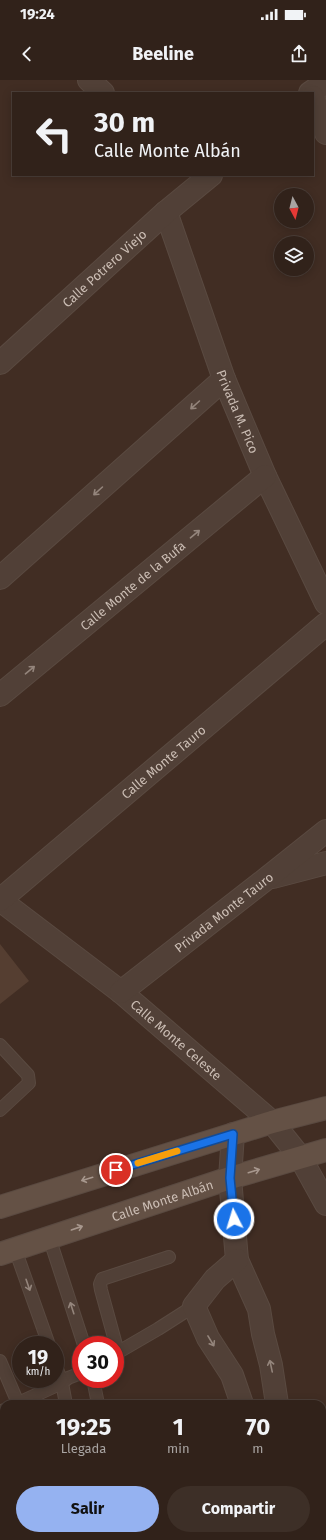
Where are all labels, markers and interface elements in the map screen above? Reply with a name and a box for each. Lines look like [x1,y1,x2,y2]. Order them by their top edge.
text: 19:24 [20,5,55,23]
icon: back [16,43,38,65]
text: Beeline [132,43,194,65]
icon: share [288,43,310,65]
text: 30 m [94,106,155,139]
icon: left [28,108,80,160]
text: Calle Monte Albán [94,140,241,162]
north arrow [274,188,314,228]
map controls [274,188,314,276]
street label: Calle Potrero Viejo [60,226,150,310]
button: layers [274,236,314,276]
street label: Privada M. Pico [213,368,262,456]
one-way arrow [190,400,200,409]
one-way arrow [93,486,103,496]
one-way arrow [189,529,200,538]
street label: Calle Monte de la Bufa [77,538,189,634]
one-way arrow [25,666,35,675]
street label: Calle Monte Tauro [119,722,209,802]
street label: Privada Monte Tauro [172,869,276,956]
street label: Calle Monte Celeste [127,997,225,1083]
pin [99,1153,133,1187]
icon: arrive [105,1159,127,1181]
one-way arrow [247,1167,260,1174]
one-way arrow [81,1176,94,1183]
street label: Calle Monte Albán [110,1177,215,1225]
position arrow [213,1198,255,1240]
one-way arrow [70,1224,83,1231]
one-way arrow [25,1279,32,1292]
one-way arrow [68,1302,75,1315]
one-way arrow [207,1335,215,1347]
speed limit sign: 30 [72,1336,124,1388]
text: 19 [28,1345,48,1369]
one-way arrow [266,1359,274,1372]
text: km/h [26,1366,50,1378]
text: 19:25 [56,1413,111,1441]
text: 1 [173,1413,184,1441]
text: 70 [245,1413,270,1441]
text: Llegada [61,1441,106,1456]
text: min [167,1441,190,1456]
text: m [252,1441,263,1456]
button: Salir [16,1486,159,1532]
button: Compartir [167,1486,310,1532]

